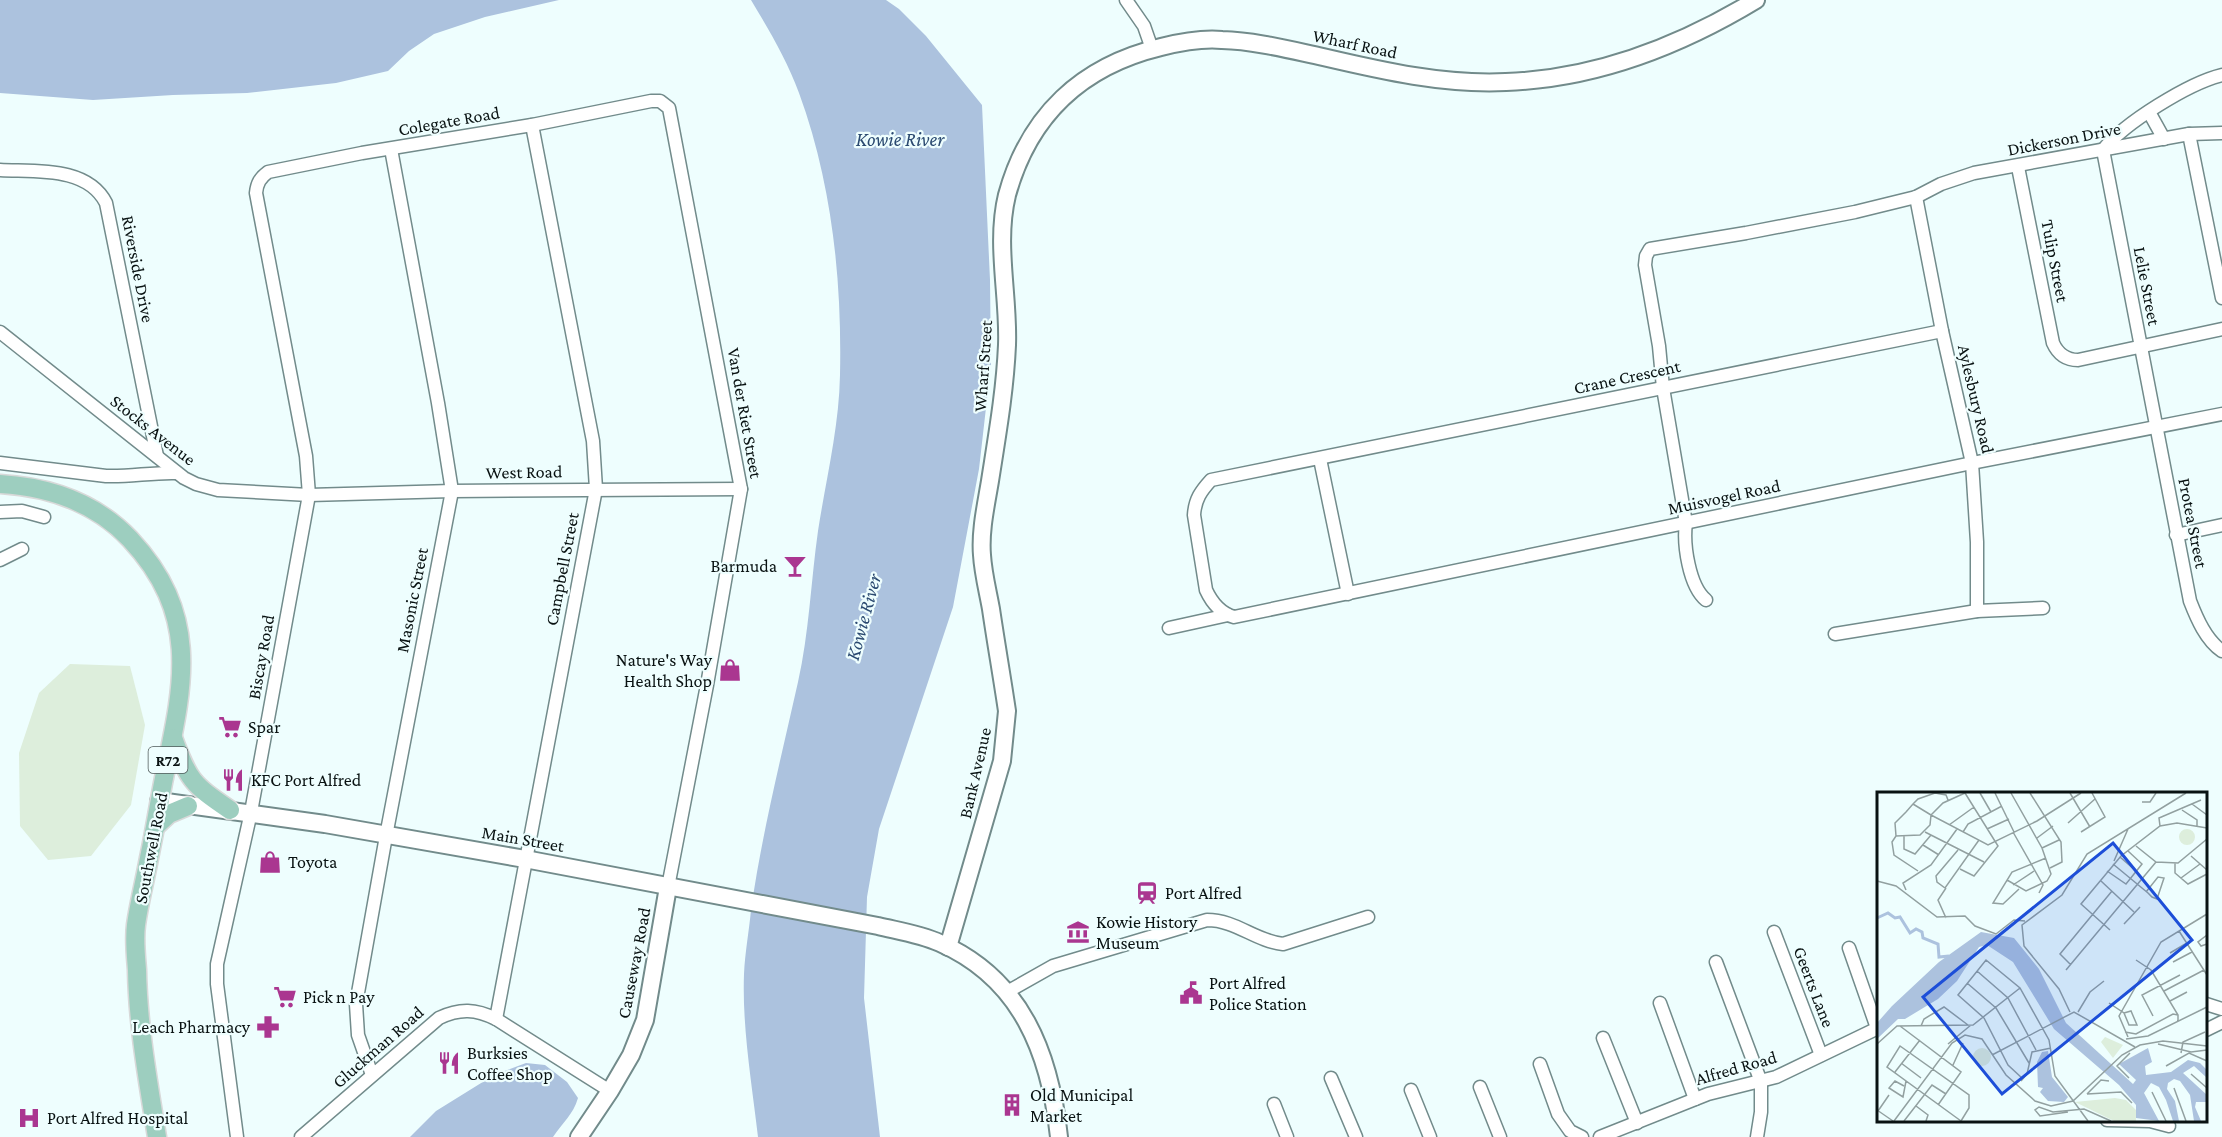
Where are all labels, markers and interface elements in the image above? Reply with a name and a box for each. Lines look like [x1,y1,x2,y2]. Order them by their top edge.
street label: Wharf Road [1311,25,1400,63]
street label: Colegate Road [397,102,502,140]
street label: Dickerson Drive [2006,118,2122,160]
water label: Kowie River [856,128,945,150]
street label: Riverside Drive [118,214,158,324]
street label: Tulip Street [2037,218,2073,305]
street label: Lelie Street [2130,245,2165,328]
street label: Wharf Street [970,318,996,412]
street label: Aylesbury Road [1954,343,1998,456]
street label: Van der Riet Street [724,346,766,481]
street label: Crane Crescent [1572,356,1683,398]
street label: Stocks Avenue [106,391,200,469]
street label: West Road [486,461,563,483]
street label: Muisvogel Road [1666,475,1783,519]
street label: Protea Street [2174,476,2212,571]
street label: Campbell Street [541,510,583,627]
street label: Masonic Street [392,545,432,654]
bar icon: Barmuda [782,553,808,579]
place label: Barmuda [711,556,777,576]
water label: Kowie River [841,570,885,663]
street label: Biscay Road [244,613,278,701]
place label: Nature's Way Health Shop [616,650,713,691]
shop icon: Nature's Way Health Shop [717,657,743,683]
supermarket icon: Spar [217,714,243,740]
place label: Spar [248,717,281,737]
street label: Bank Avenue [955,725,995,820]
road number: R72 [148,747,188,773]
restaurant icon: KFC Port Alfred [220,767,246,793]
place label: KFC Port Alfred [251,770,362,790]
street label: Southwell Road [130,790,172,905]
inset map [1877,792,2207,1122]
street label: Main Street [480,822,567,856]
shop icon: Toyota [257,849,283,875]
place label: Toyota [288,852,337,872]
station icon: Port Alfred [1134,880,1160,906]
place label: Port Alfred [1165,883,1243,903]
street label: Causeway Road [613,905,655,1020]
place label: Kowie History Museum [1096,912,1198,953]
museum icon: Kowie History Museum [1065,919,1091,945]
street label: Geerts Lane [1789,944,1839,1030]
place label: Port Alfred Police Station [1209,973,1307,1014]
public building icon: Port Alfred Police Station [1178,980,1204,1006]
supermarket icon: Pick n Pay [272,984,298,1010]
place label: Pick n Pay [303,987,375,1007]
street label: Gluckman Road [328,1002,428,1092]
pharmacy icon: Leach Pharmacy [255,1014,281,1040]
place label: Leach Pharmacy [132,1017,251,1037]
place label: Burksies Coffee Shop [467,1043,553,1084]
street label: Alfred Road [1693,1047,1779,1089]
restaurant icon: Burksies Coffee Shop [436,1050,462,1076]
place label: Old Municipal Market [1030,1085,1133,1126]
building icon: Old Municipal Market [999,1092,1025,1118]
hospital icon: Port Alfred Hospital [16,1105,42,1131]
place label: Port Alfred Hospital [47,1108,189,1128]

